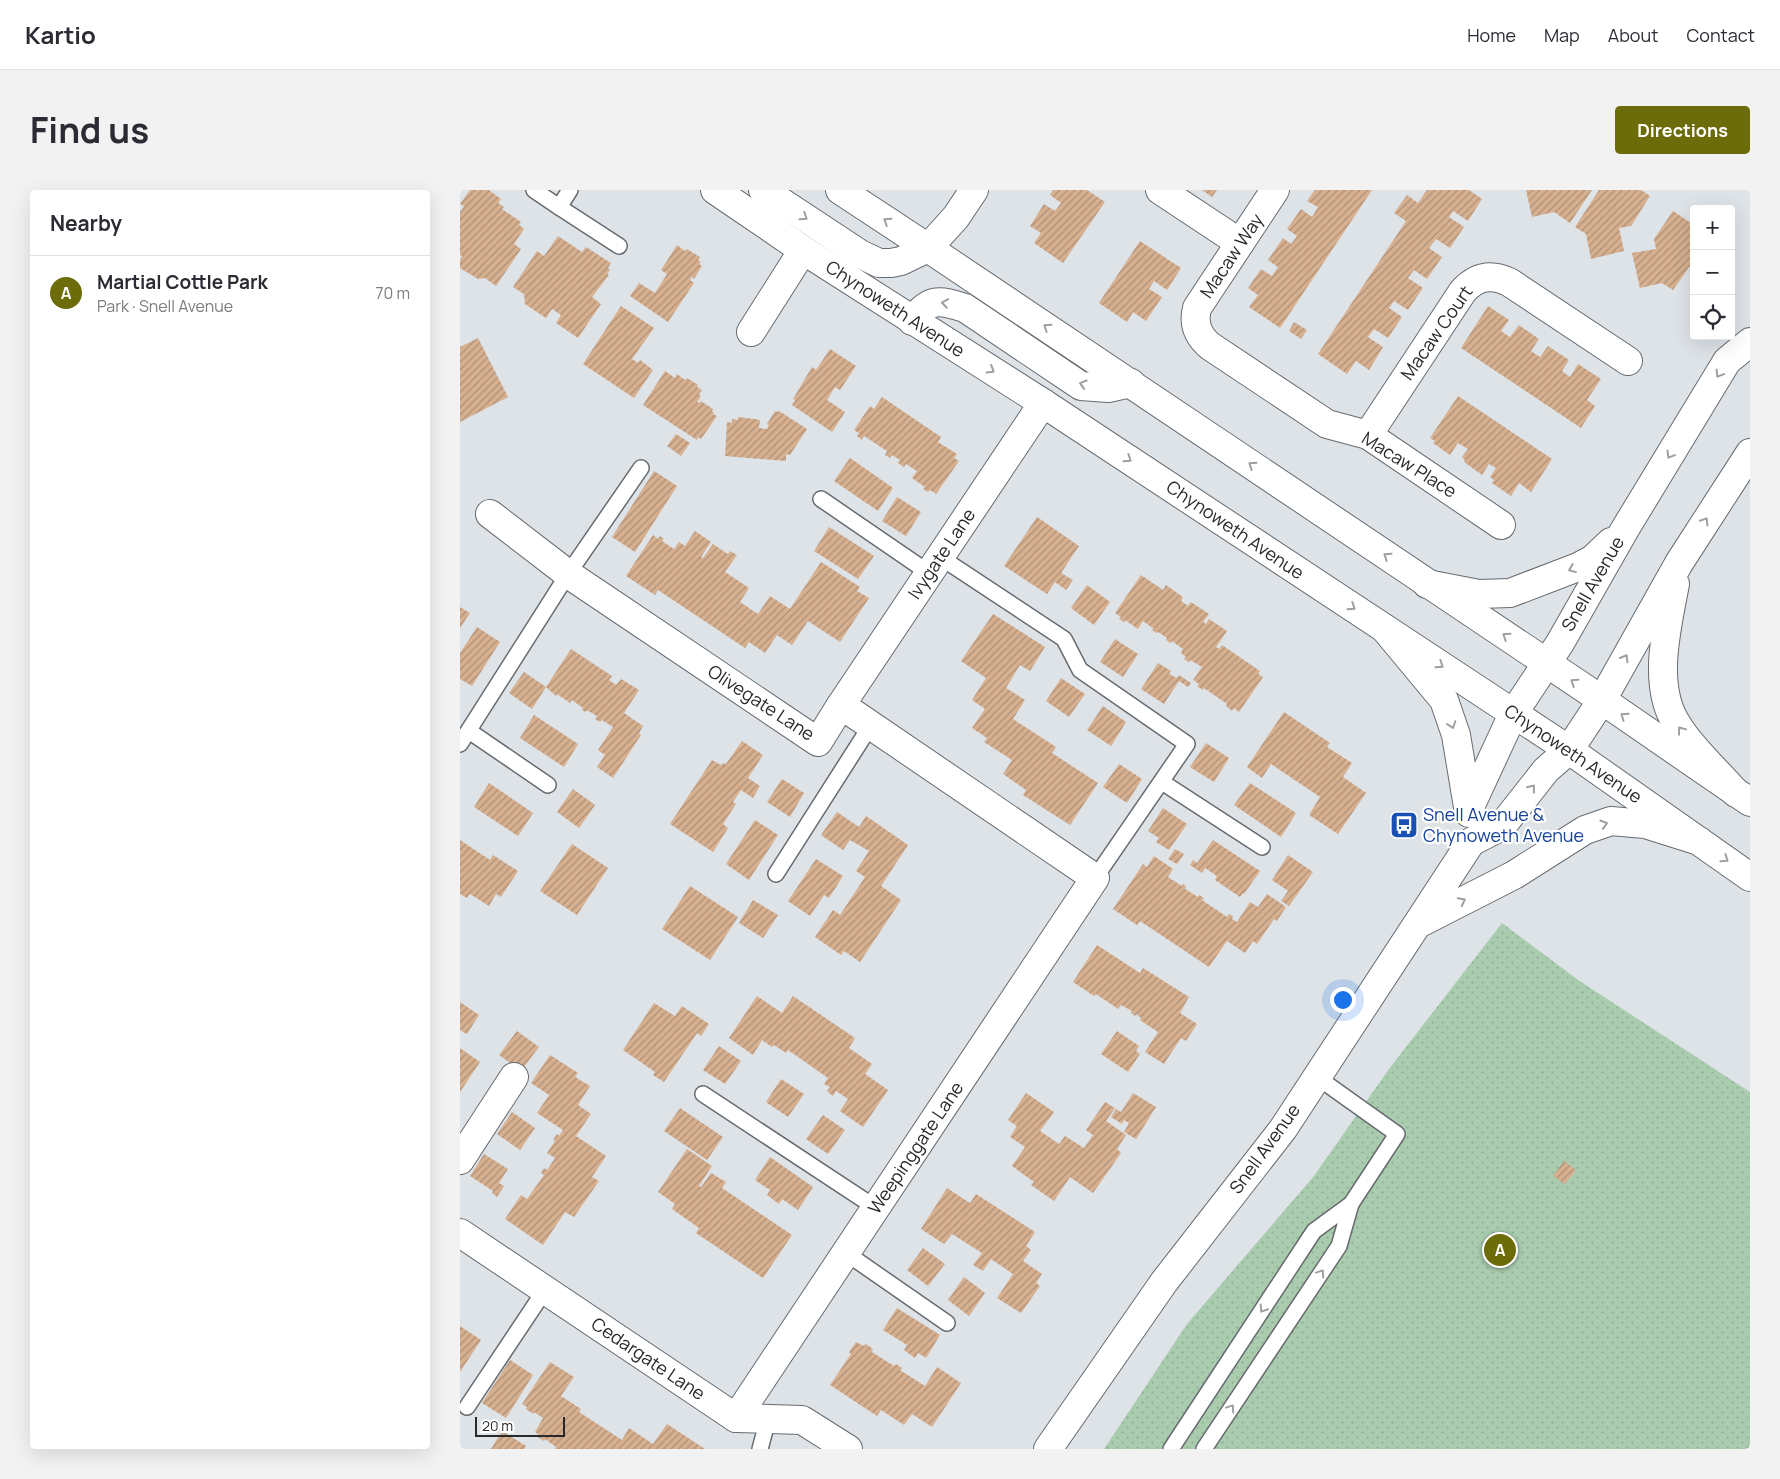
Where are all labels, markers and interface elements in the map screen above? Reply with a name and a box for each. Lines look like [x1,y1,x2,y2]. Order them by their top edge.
text: Kartio [25,18,96,51]
text: Home [1467,23,1516,47]
text: Map [1544,23,1580,47]
text: About [1608,23,1658,47]
text: Contact [1686,23,1755,47]
text: Find us [30,106,149,154]
button: Directions [1615,106,1750,154]
map controls [1690,205,1735,340]
button: + [1690,205,1735,250]
street label: Macaw Way [1194,208,1269,302]
text: Nearby [50,209,122,237]
one-way arrow [798,210,807,220]
one-way arrow [884,218,893,227]
button: − [1690,250,1735,295]
street label: Chynoweth Avenue [821,254,970,362]
text: Martial Cottle Park [97,269,268,295]
street label: Macaw Court [1395,280,1478,384]
text: A [61,282,71,304]
text: 70 m [375,282,410,304]
text: Park · Snell Avenue [97,295,233,317]
button: locate [1690,295,1735,340]
one-way arrow [940,298,949,308]
one-way arrow [1043,324,1052,333]
one-way arrow [986,364,995,374]
one-way arrow [1716,369,1726,378]
one-way arrow [1079,380,1088,390]
street label: Macaw Place [1358,426,1461,503]
one-way arrow [1667,449,1677,458]
one-way arrow [1122,453,1131,462]
one-way arrow [1249,462,1258,472]
street label: Chynoweth Avenue [1162,474,1309,584]
street label: Ivygate Lane [902,503,980,603]
one-way arrow [1699,518,1709,527]
street label: Snell Avenue [1555,532,1629,635]
one-way arrow [1383,553,1393,562]
one-way arrow [1568,563,1577,573]
one-way arrow [1346,601,1355,610]
one-way arrow [1502,633,1512,642]
one-way arrow [1619,654,1629,663]
street label: Olivegate Lane [704,659,820,746]
one-way arrow [1434,659,1444,668]
one-way arrow [1570,679,1579,688]
street label: Chynoweth Avenue [1500,698,1647,808]
one-way arrow [1620,713,1630,722]
one-way arrow [1446,720,1456,729]
one-way arrow [1678,726,1687,736]
one-way arrow [1527,784,1536,793]
place label: Snell Avenue & Chynoweth Avenue [1423,802,1584,847]
bus stop icon: Snell Avenue & Chynoweth Avenue [1389,810,1419,840]
one-way arrow [1599,819,1608,829]
one-way arrow [1719,853,1729,862]
one-way arrow [1457,897,1466,907]
your location [1330,987,1356,1013]
street label: Weepinggate Lane [862,1077,968,1218]
street label: Snell Avenue [1223,1099,1305,1198]
pin: A [1484,1231,1516,1269]
one-way arrow [1315,1270,1324,1279]
one-way arrow [1260,1303,1270,1312]
street label: Cedargate Lane [587,1311,710,1405]
one-way arrow [1225,1405,1234,1414]
scale bar [475,1414,565,1437]
text: 20 m [482,1416,513,1435]

